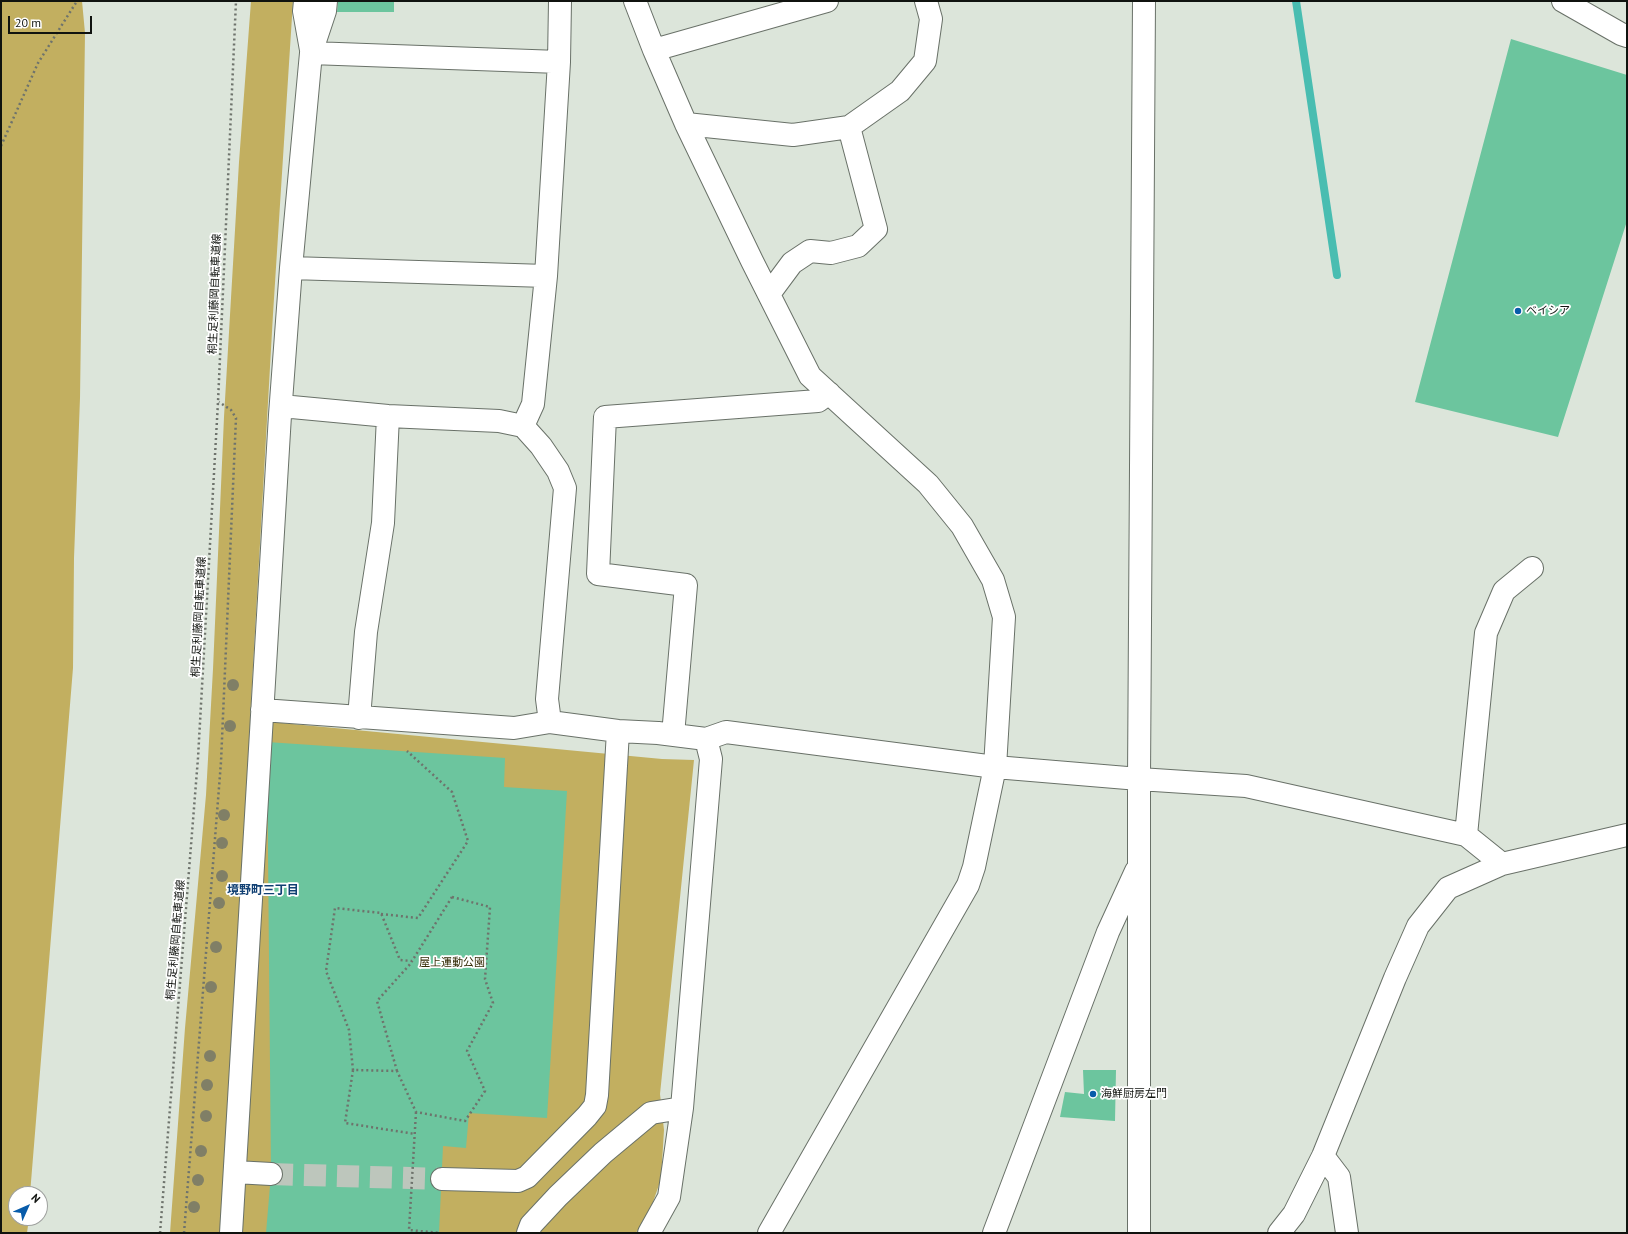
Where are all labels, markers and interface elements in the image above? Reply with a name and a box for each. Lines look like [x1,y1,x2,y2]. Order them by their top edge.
scale bar [10,8,94,34]
text: 20 m [15,15,41,30]
street label: 桐生足利藤岡自転車道線 [206,233,224,355]
place label: ベイシア [1526,304,1570,318]
marker: ベイシア [1513,306,1523,316]
street label: 桐生足利藤岡自転車道線 [189,556,209,678]
street label: 桐生足利藤岡自転車道線 [164,879,188,1001]
district label: 境野町三丁目 [227,884,299,898]
park label: 屋上運動公園 [419,956,485,970]
place label: 海鮮厨房左門 [1101,1087,1167,1101]
marker: 海鮮厨房左門 [1088,1089,1098,1099]
north arrow [8,1186,48,1226]
text: N [28,1191,43,1206]

